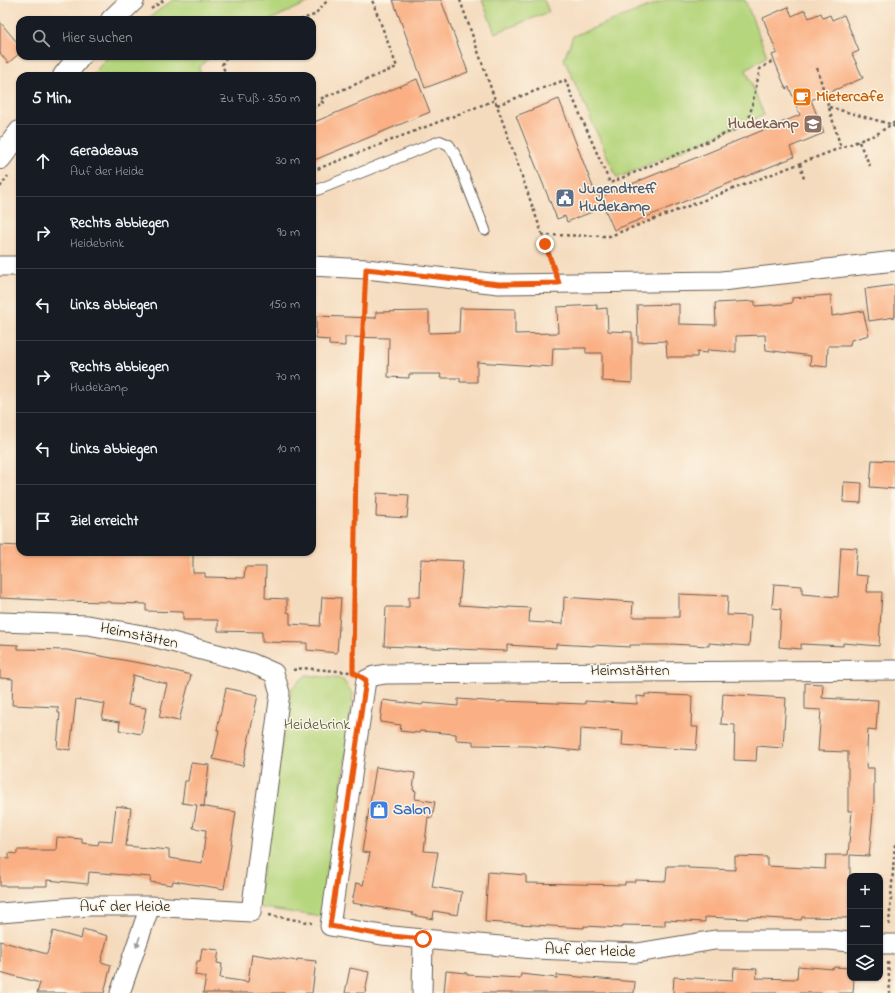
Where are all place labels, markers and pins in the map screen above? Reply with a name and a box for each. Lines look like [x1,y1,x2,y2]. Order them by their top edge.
place label: Mietercafe [816,85,884,109]
cafe icon: Mietercafe [791,86,813,108]
place label: Hudekamp [728,112,799,136]
school or university icon: Hudekamp [802,113,824,135]
place label: Jugendtreff Hudekamp [579,177,657,219]
public building icon: Jugendtreff Hudekamp [554,187,576,209]
place label: Salon [393,798,431,822]
shop icon: Salon [368,799,390,821]

